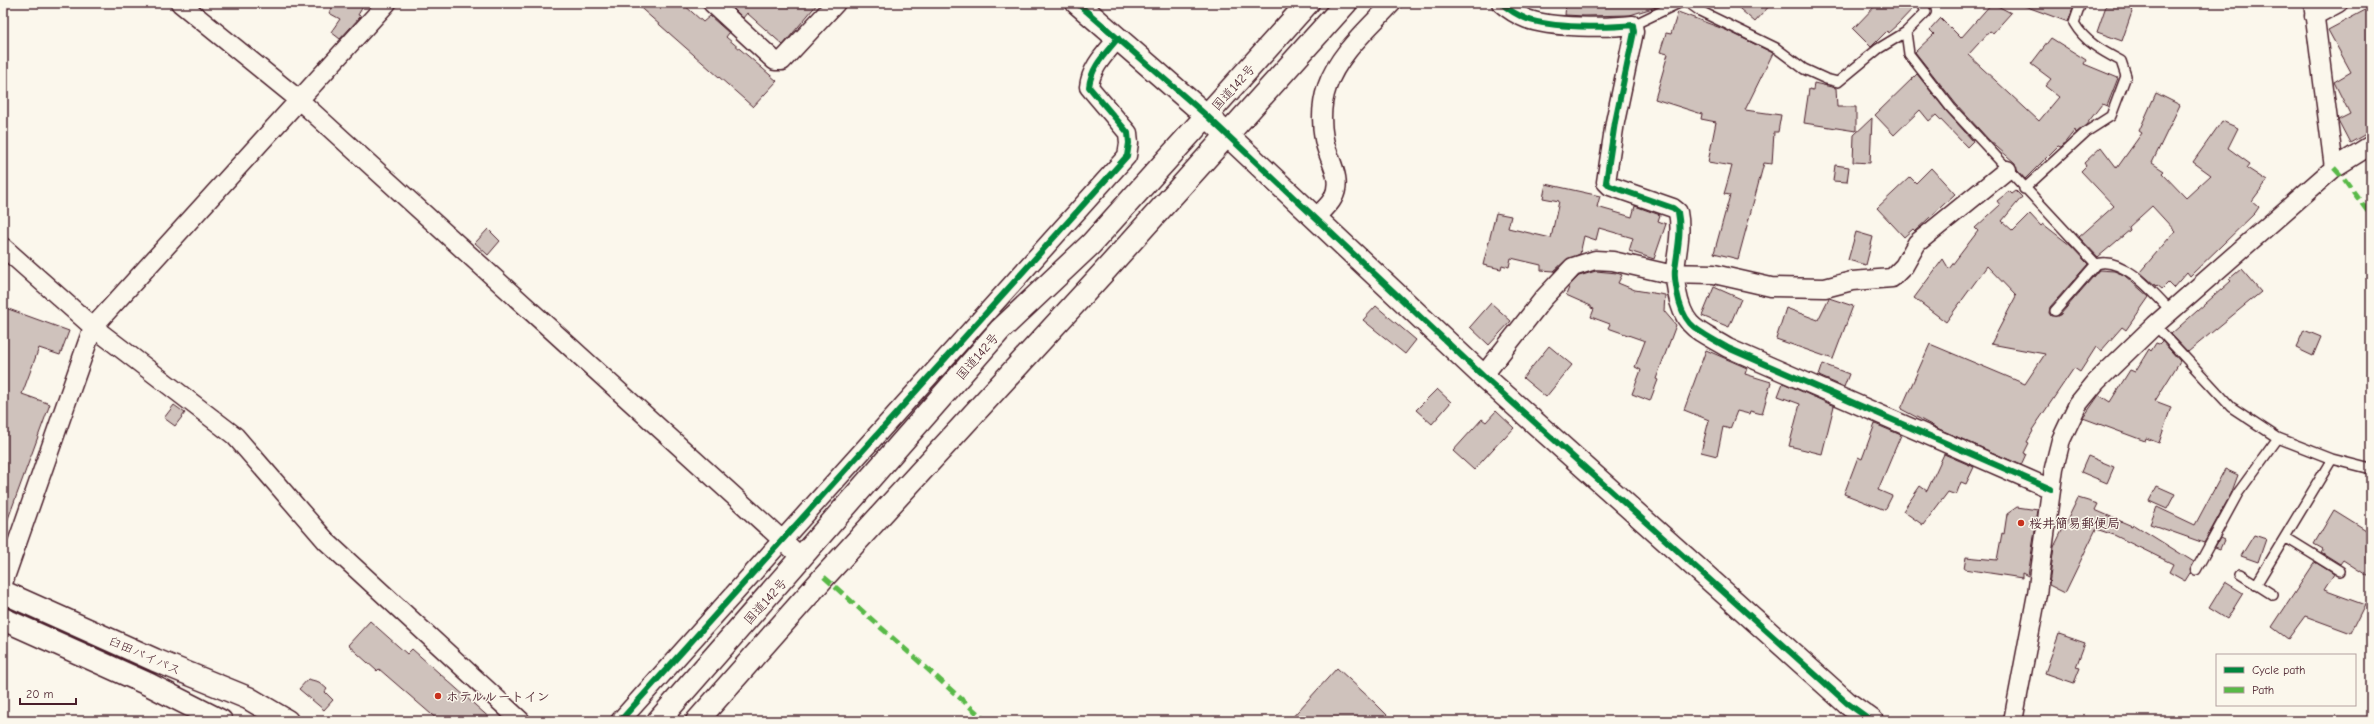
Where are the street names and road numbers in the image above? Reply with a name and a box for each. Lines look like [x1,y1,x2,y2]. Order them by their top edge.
street label: 国道142号 [1209,61,1258,114]
street label: 国道142号 [953,330,1002,383]
street label: 国道142号 [741,575,790,628]
street label: 臼田バイパス [106,633,183,678]

